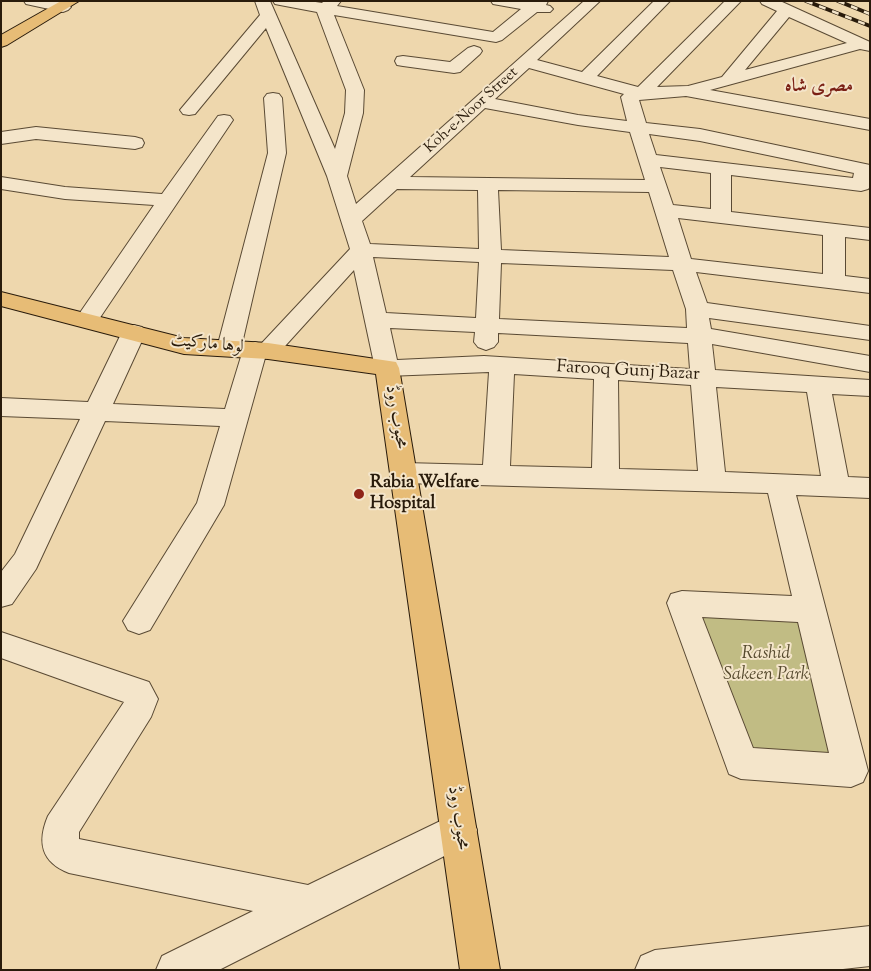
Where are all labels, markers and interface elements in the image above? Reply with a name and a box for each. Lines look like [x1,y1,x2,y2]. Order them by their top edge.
street label: Koh-e-Noor Street [422,64,522,158]
district label: مصری شاہ [785,77,853,99]
street label: لوہا مارکیٹ [169,330,245,360]
street label: Farooq Gunj Bazar [556,357,700,387]
street label: محبوب روڈ [379,383,411,451]
place label: Rabia Welfare Hospital [370,473,479,516]
marker: Rabia Welfare Hospital [352,487,366,501]
park label: Rashid Sakeen Park [723,644,809,686]
street label: محبوب روڈ [441,784,473,852]

